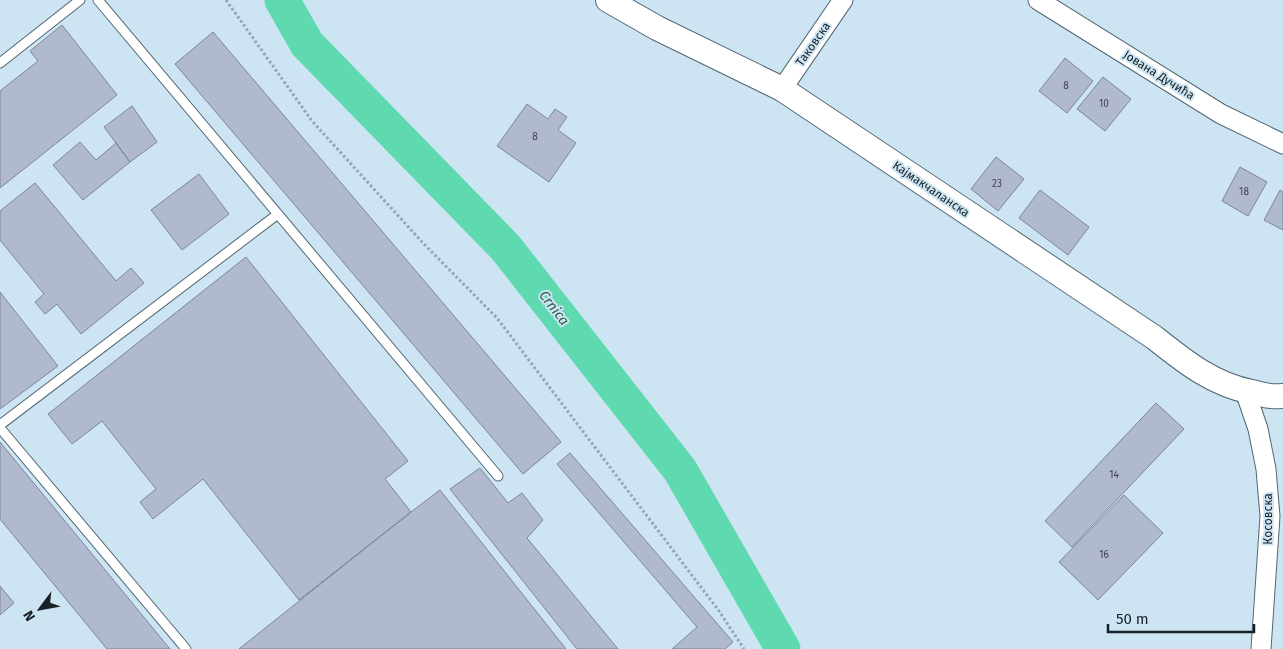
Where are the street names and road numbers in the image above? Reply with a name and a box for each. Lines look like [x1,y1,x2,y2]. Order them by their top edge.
street label: Таковска [793,19,833,69]
street label: Јована Дучића [1121,48,1197,102]
street label: Кајмакчаланска [890,158,972,220]
street label: Косовска [1261,493,1275,545]

